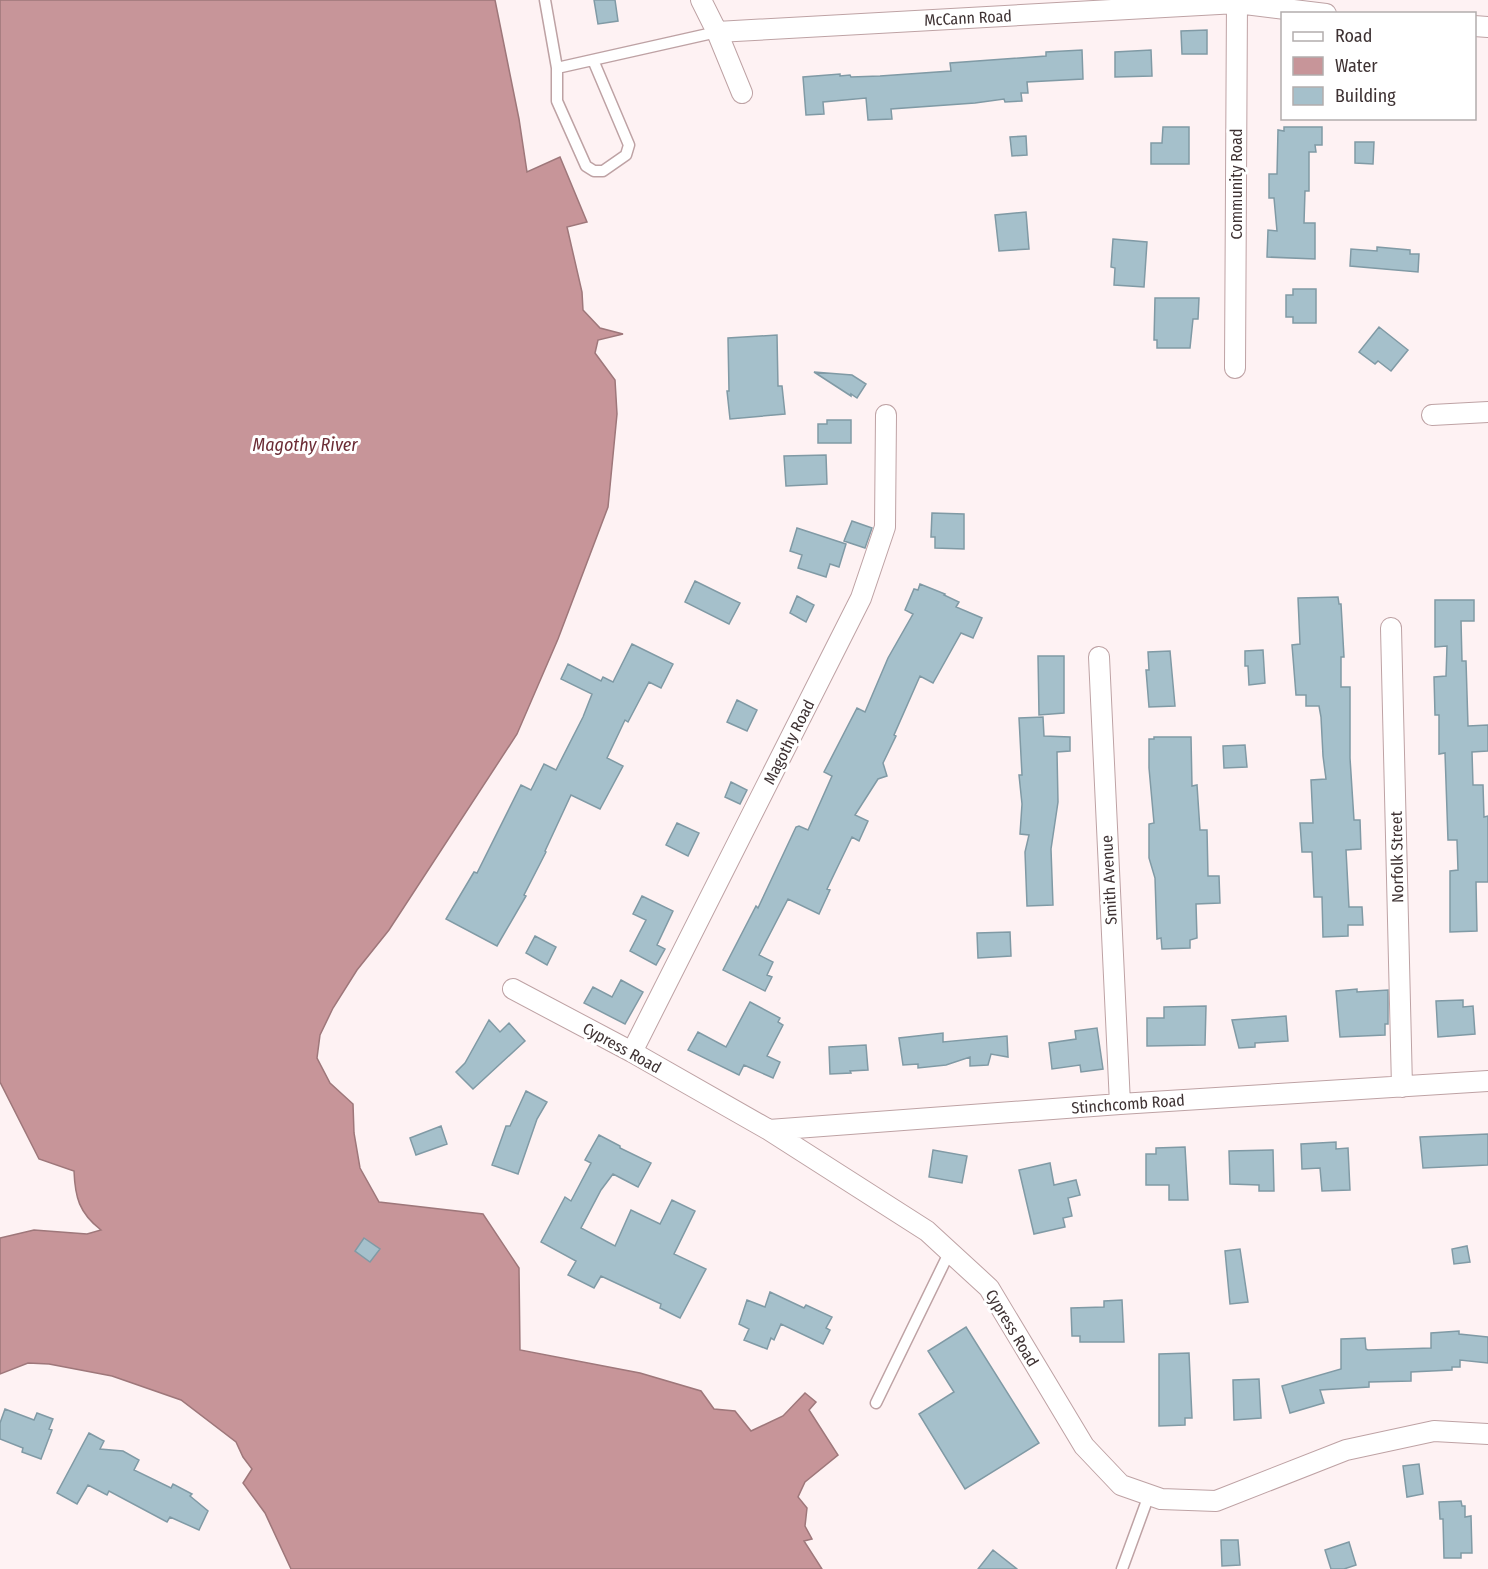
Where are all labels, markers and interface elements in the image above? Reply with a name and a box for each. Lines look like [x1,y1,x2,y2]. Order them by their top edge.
street label: McCann Road [924,6,1012,30]
legend [1281,12,1476,120]
text: Road [1335,25,1372,47]
text: Water [1335,55,1378,77]
text: Building [1335,85,1396,107]
street label: Community Road [1227,129,1246,239]
water label: Magothy River [252,434,358,456]
street label: Magothy Road [760,697,818,787]
street label: Norfolk Street [1387,810,1407,903]
street label: Smith Avenue [1097,835,1121,925]
street label: Cypress Road [580,1019,664,1077]
street label: Stinchcomb Road [1071,1091,1185,1117]
street label: Cypress Road [982,1286,1042,1370]

